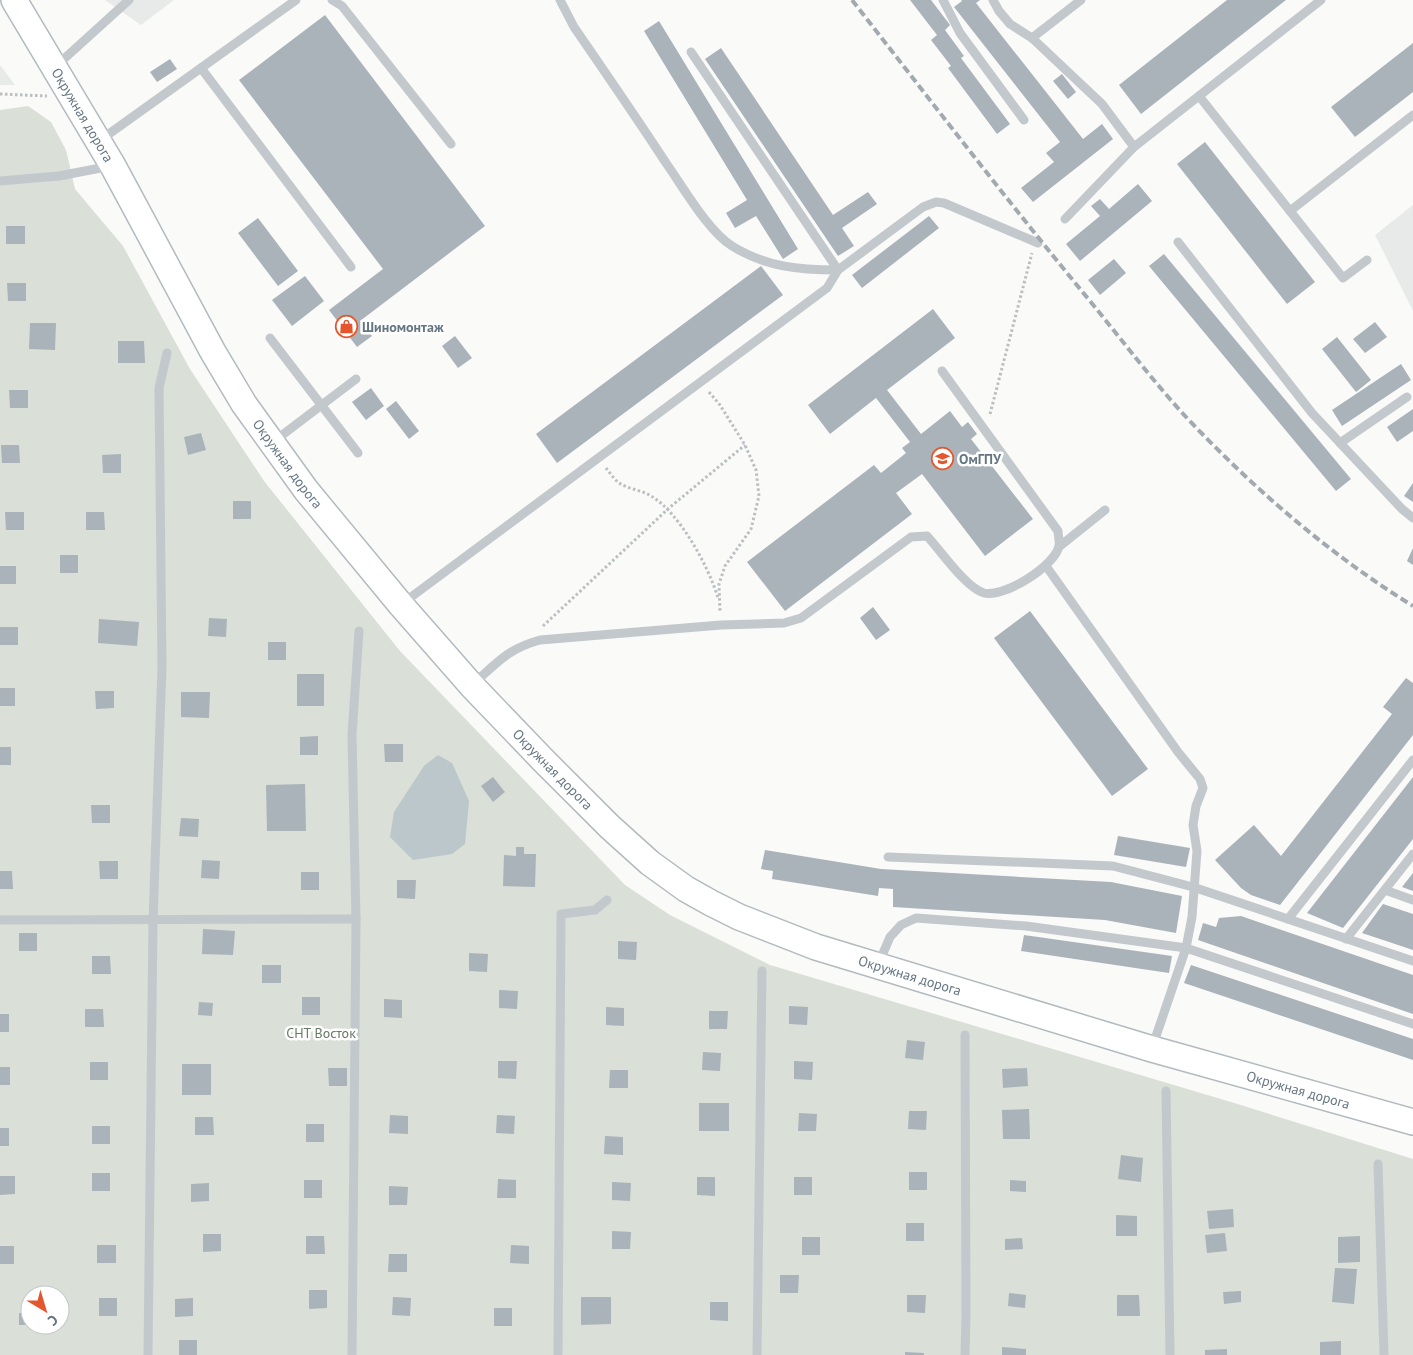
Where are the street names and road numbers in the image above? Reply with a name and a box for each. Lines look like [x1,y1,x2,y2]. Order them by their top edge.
street label: Окружная дорога [48,65,118,166]
street label: Окружная дорога [249,415,327,512]
street label: Окружная дорога [509,725,597,814]
street label: Окружная дорога [856,951,963,1000]
street label: Окружная дорога [1244,1067,1352,1113]

